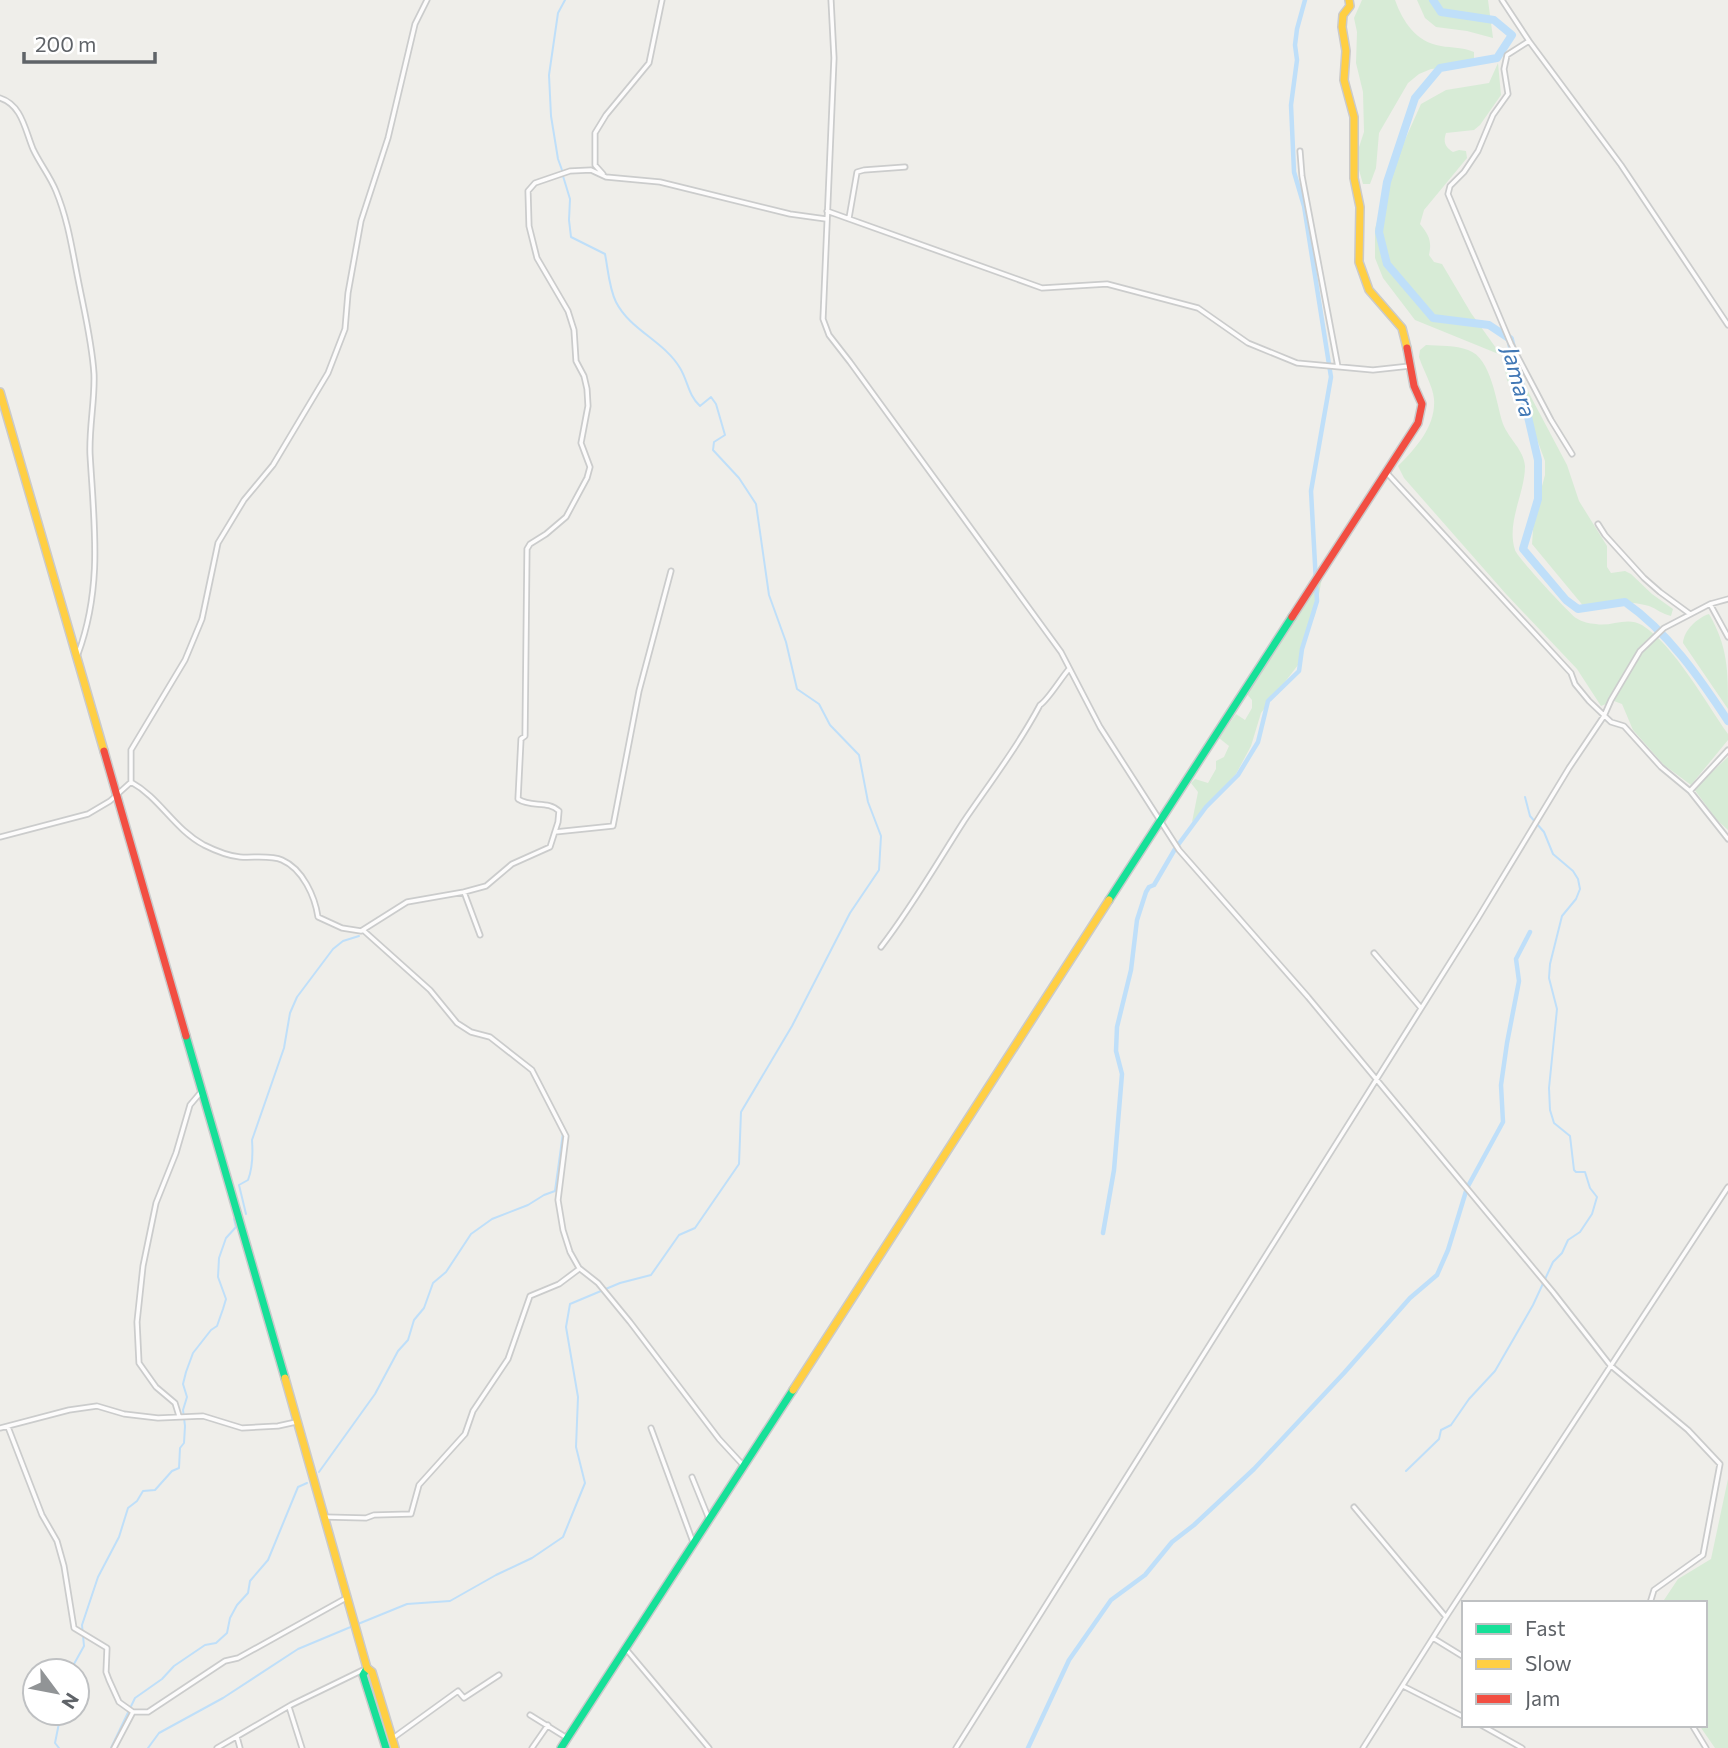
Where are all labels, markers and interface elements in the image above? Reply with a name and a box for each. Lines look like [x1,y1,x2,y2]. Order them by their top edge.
scale bar [24,21,156,65]
text: 200 m [35,31,96,56]
water label: Jamara [1497,342,1543,420]
legend [1462,1601,1707,1727]
text: Fast [1525,1615,1566,1640]
text: Slow [1525,1650,1572,1675]
north arrow [21,1657,91,1727]
text: Jam [1525,1685,1560,1710]
text: N [57,1689,84,1713]

